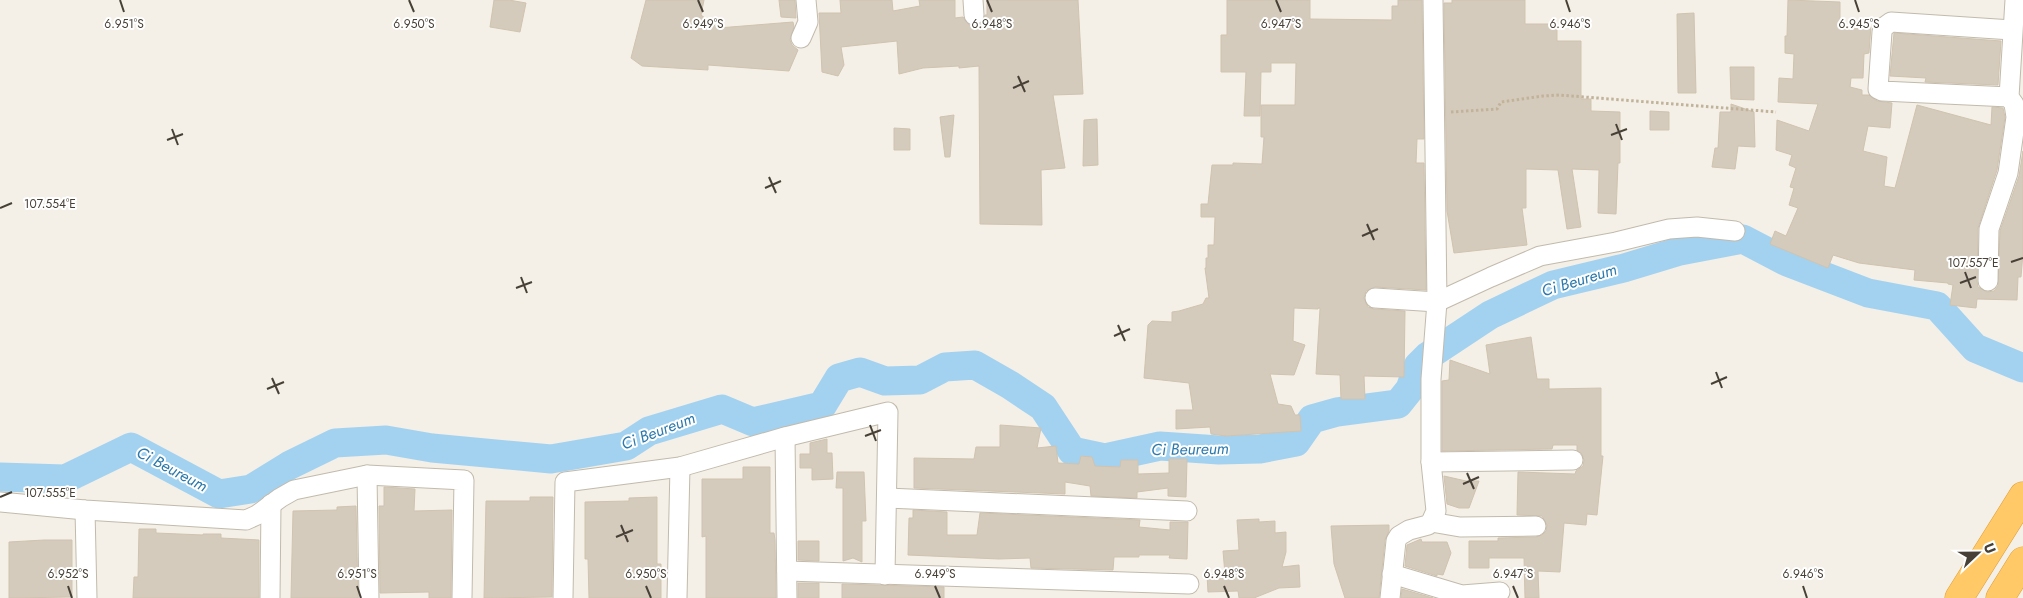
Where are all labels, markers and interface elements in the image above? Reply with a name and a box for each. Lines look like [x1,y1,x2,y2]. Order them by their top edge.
text: 6.951°S [104,15,144,33]
text: 6.950°S [393,15,435,33]
text: 6.949°S [682,15,724,33]
text: 6.948°S [972,15,1013,33]
text: 6.947°S [1261,15,1302,33]
text: 6.946°S [1549,15,1591,33]
text: 6.945°S [1838,15,1880,33]
text: 107.554°E [24,195,76,213]
text: 107.557°E [1947,254,1999,272]
water label: Ci Beureum [1539,258,1619,302]
water label: Ci Beureum [618,406,698,456]
water label: Ci Beureum [1151,437,1229,461]
water label: Ci Beureum [132,441,212,497]
text: 107.555°E [24,484,76,502]
north arrow [1953,528,2003,578]
text: U [1979,540,2001,556]
text: 6.952°S [48,565,89,583]
text: 6.951°S [337,565,377,583]
text: 6.950°S [625,565,667,583]
text: 6.949°S [914,565,956,583]
text: 6.948°S [1204,565,1245,583]
text: 6.947°S [1493,565,1534,583]
text: 6.946°S [1782,565,1824,583]

